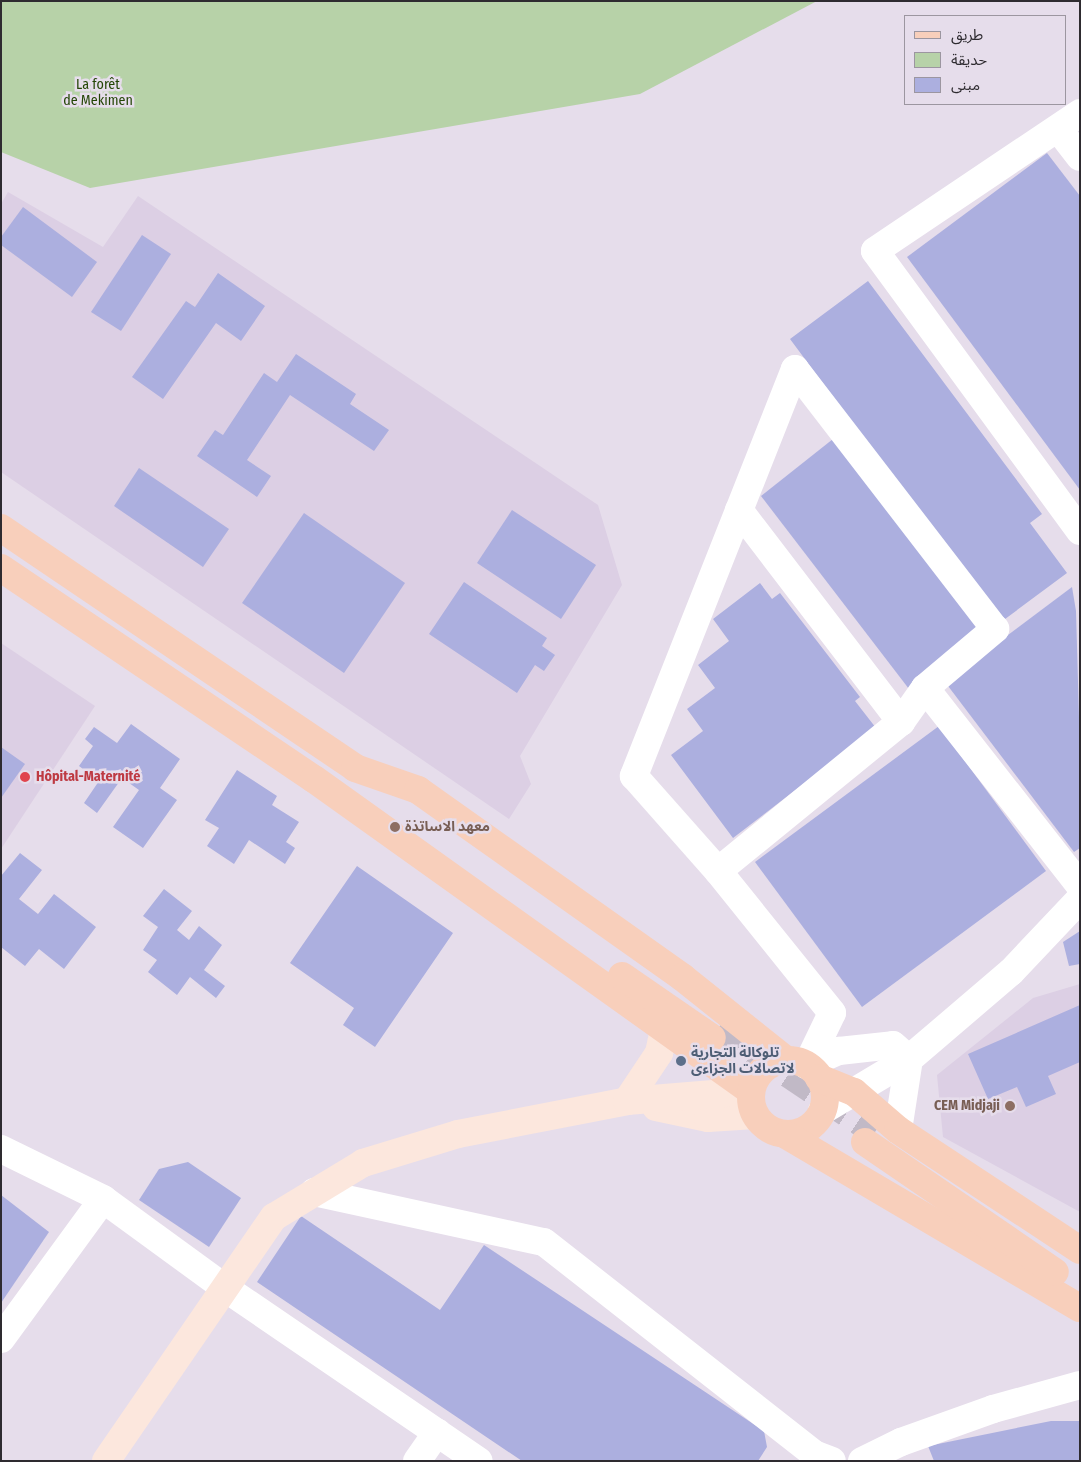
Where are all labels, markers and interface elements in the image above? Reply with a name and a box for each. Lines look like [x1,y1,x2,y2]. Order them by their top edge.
legend [904,15,1066,105]
text: طريق [951,26,983,44]
text: حديقة [951,51,987,69]
text: مبنى [951,76,980,94]
park label: La forêt de Mekimen [63,77,133,110]
place label: Hôpital-Maternité [36,769,140,785]
marker: Hôpital-Maternité [18,770,32,784]
place label: معهد الاساتذة [405,819,490,835]
marker: معهد الاساتذة [389,821,401,833]
place label: تلوكالة التجارية لاتصالات الجزاءى [691,1045,794,1078]
marker: تلوكالة التجارية لاتصالات الجزاءى [675,1055,687,1067]
place label: CEM Midjaji [934,1098,1000,1114]
marker: CEM Midjaji [1004,1100,1016,1112]

